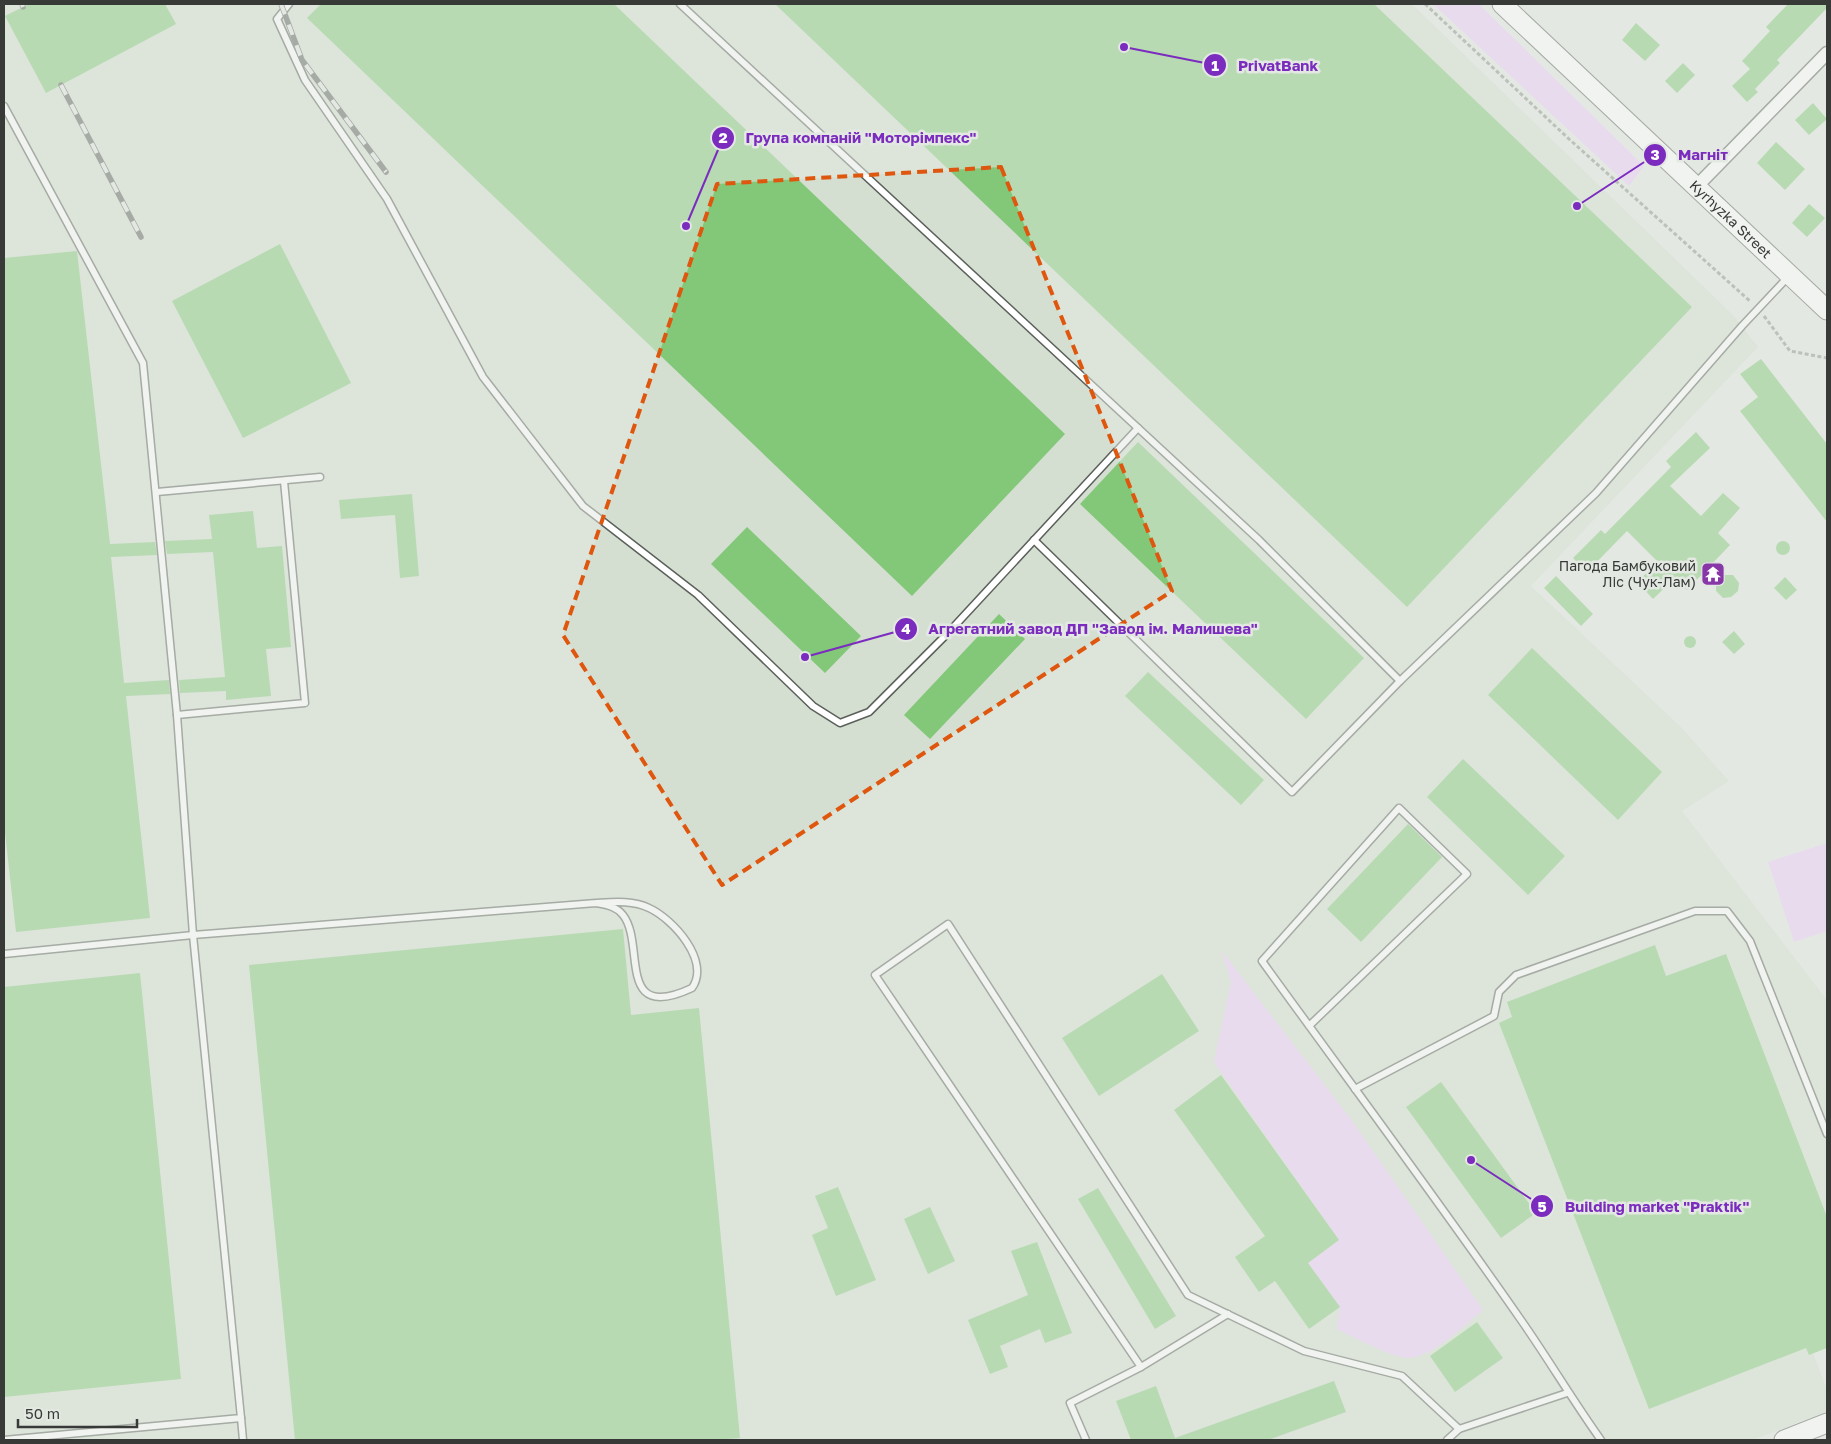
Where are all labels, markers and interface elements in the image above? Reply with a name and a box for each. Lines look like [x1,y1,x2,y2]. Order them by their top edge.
callout: PrivatBank [1202,50,1328,80]
text: 1 [1211,56,1219,74]
text: PrivatBank [1238,56,1318,74]
callout: Група компаній "Моторімпекс" [710,123,986,153]
text: 2 [718,128,728,146]
text: Група компаній "Моторімпекс" [746,128,976,146]
callout: Магніт [1643,140,1738,170]
text: 3 [1650,145,1660,163]
text: Магніт [1678,145,1728,163]
street label: Kyrhyzka Street [1686,176,1776,262]
place label: Пагода Бамбуковий Ліс (Чук-Лам) [1559,557,1696,590]
temple icon: Пагода Бамбуковий Ліс (Чук-Лам) [1700,561,1726,587]
callout: Агрегатний завод ДП "Завод ім. Малишева" [893,614,1268,644]
text: 4 [901,619,911,637]
text: Агрегатний завод ДП "Завод ім. Малишева" [928,619,1258,637]
callout: Building market "Praktik" [1530,1191,1760,1221]
text: 5 [1537,1197,1547,1215]
text: Building market "Praktik" [1565,1197,1749,1215]
scale bar [18,1396,136,1428]
text: 50 m [25,1404,60,1422]

